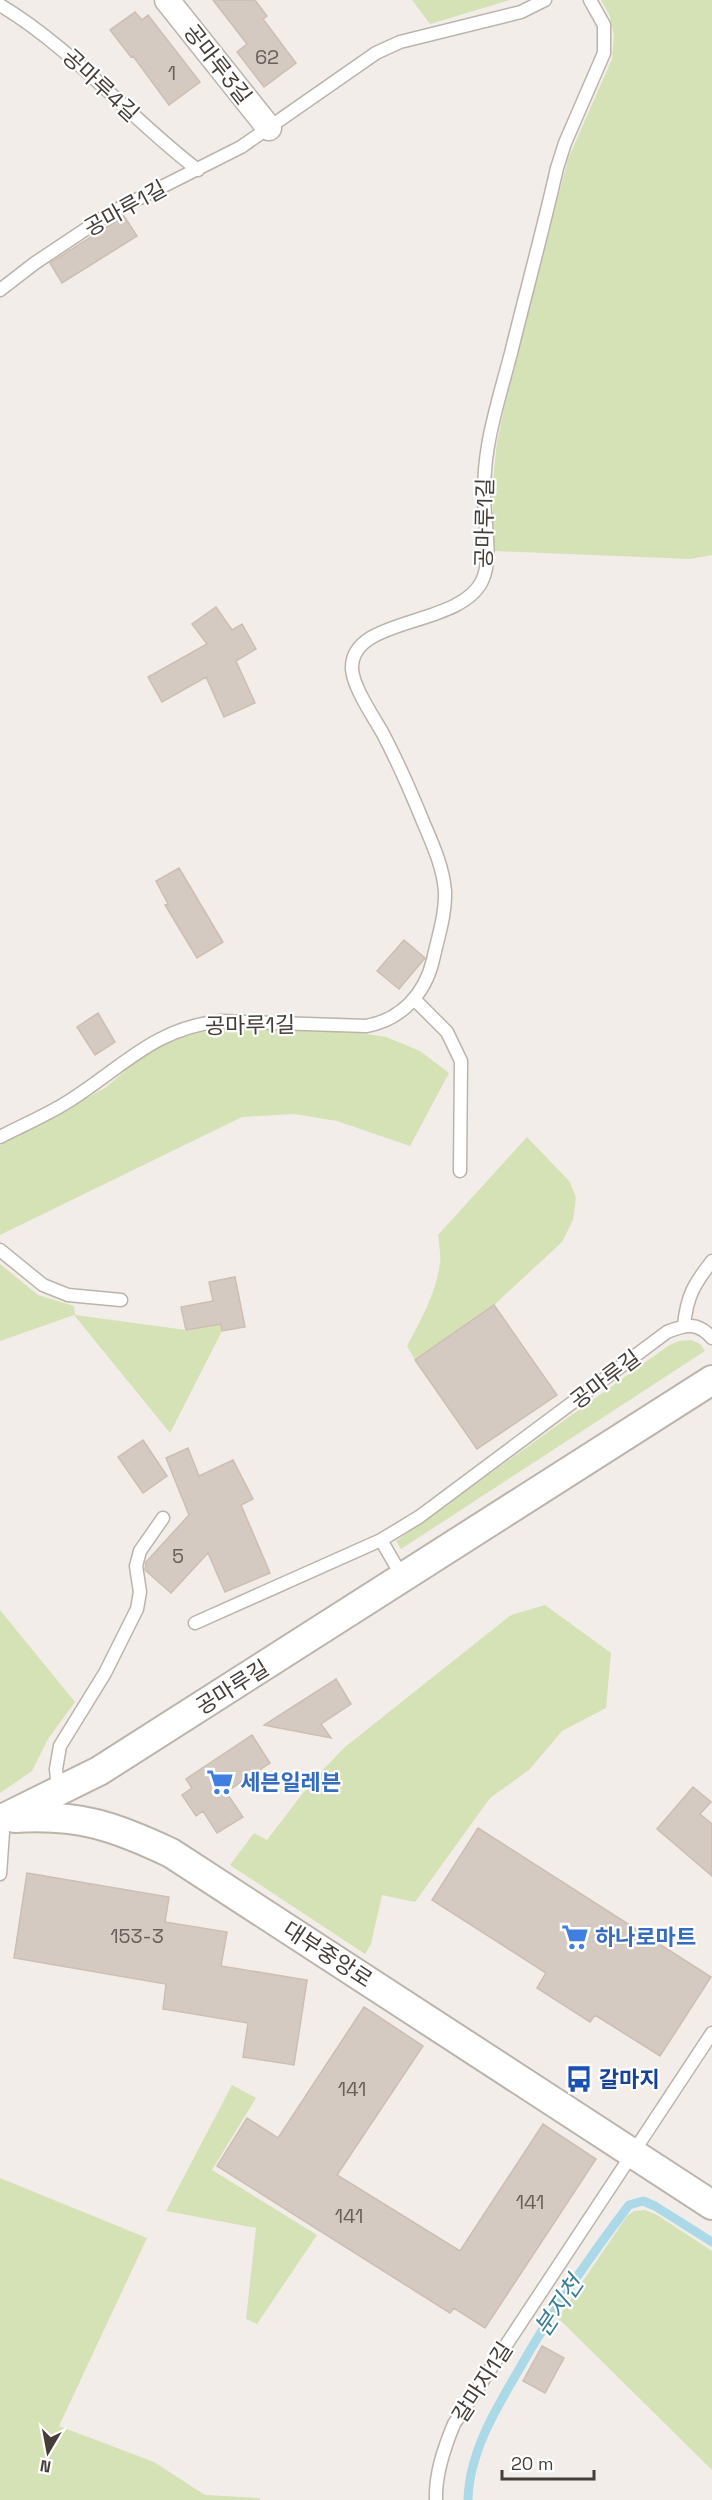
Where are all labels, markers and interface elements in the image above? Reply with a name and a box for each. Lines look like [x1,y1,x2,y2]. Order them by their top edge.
street label: 공마루3길 [178,18,258,110]
street label: 공마루4길 [57,42,145,128]
house number: 62 [255,44,279,70]
house number: 1 [168,60,176,86]
street label: 공마루1길 [79,174,171,242]
street label: 공마루1길 [469,478,499,568]
street label: 공마루1길 [205,1010,295,1040]
street label: 공마루길 [564,1343,646,1415]
house number: 5 [172,1543,184,1569]
street label: 공마루길 [190,1654,274,1720]
supermarket icon: 세븐일레븐 [205,1767,235,1797]
place label: 세븐일레븐 [240,1768,341,1796]
street label: 대부중앙로 [278,1915,378,1993]
supermarket icon: 하나로마트 [560,1922,590,1952]
house number: 153-3 [110,1923,164,1949]
place label: 하나로마트 [595,1923,696,1951]
bus stop icon: 갈마지 [564,2064,594,2094]
place label: 갈마지 [599,2065,660,2093]
house number: 141 [338,2076,366,2102]
house number: 141 [516,2189,544,2215]
house number: 141 [335,2203,363,2229]
water label: 분지천 [527,2267,592,2342]
street label: 갈마지1길 [446,2337,518,2427]
north arrow [18,2422,78,2482]
scale bar [502,2443,594,2481]
text: 20 m [511,2452,554,2475]
text: N [38,2455,53,2478]

